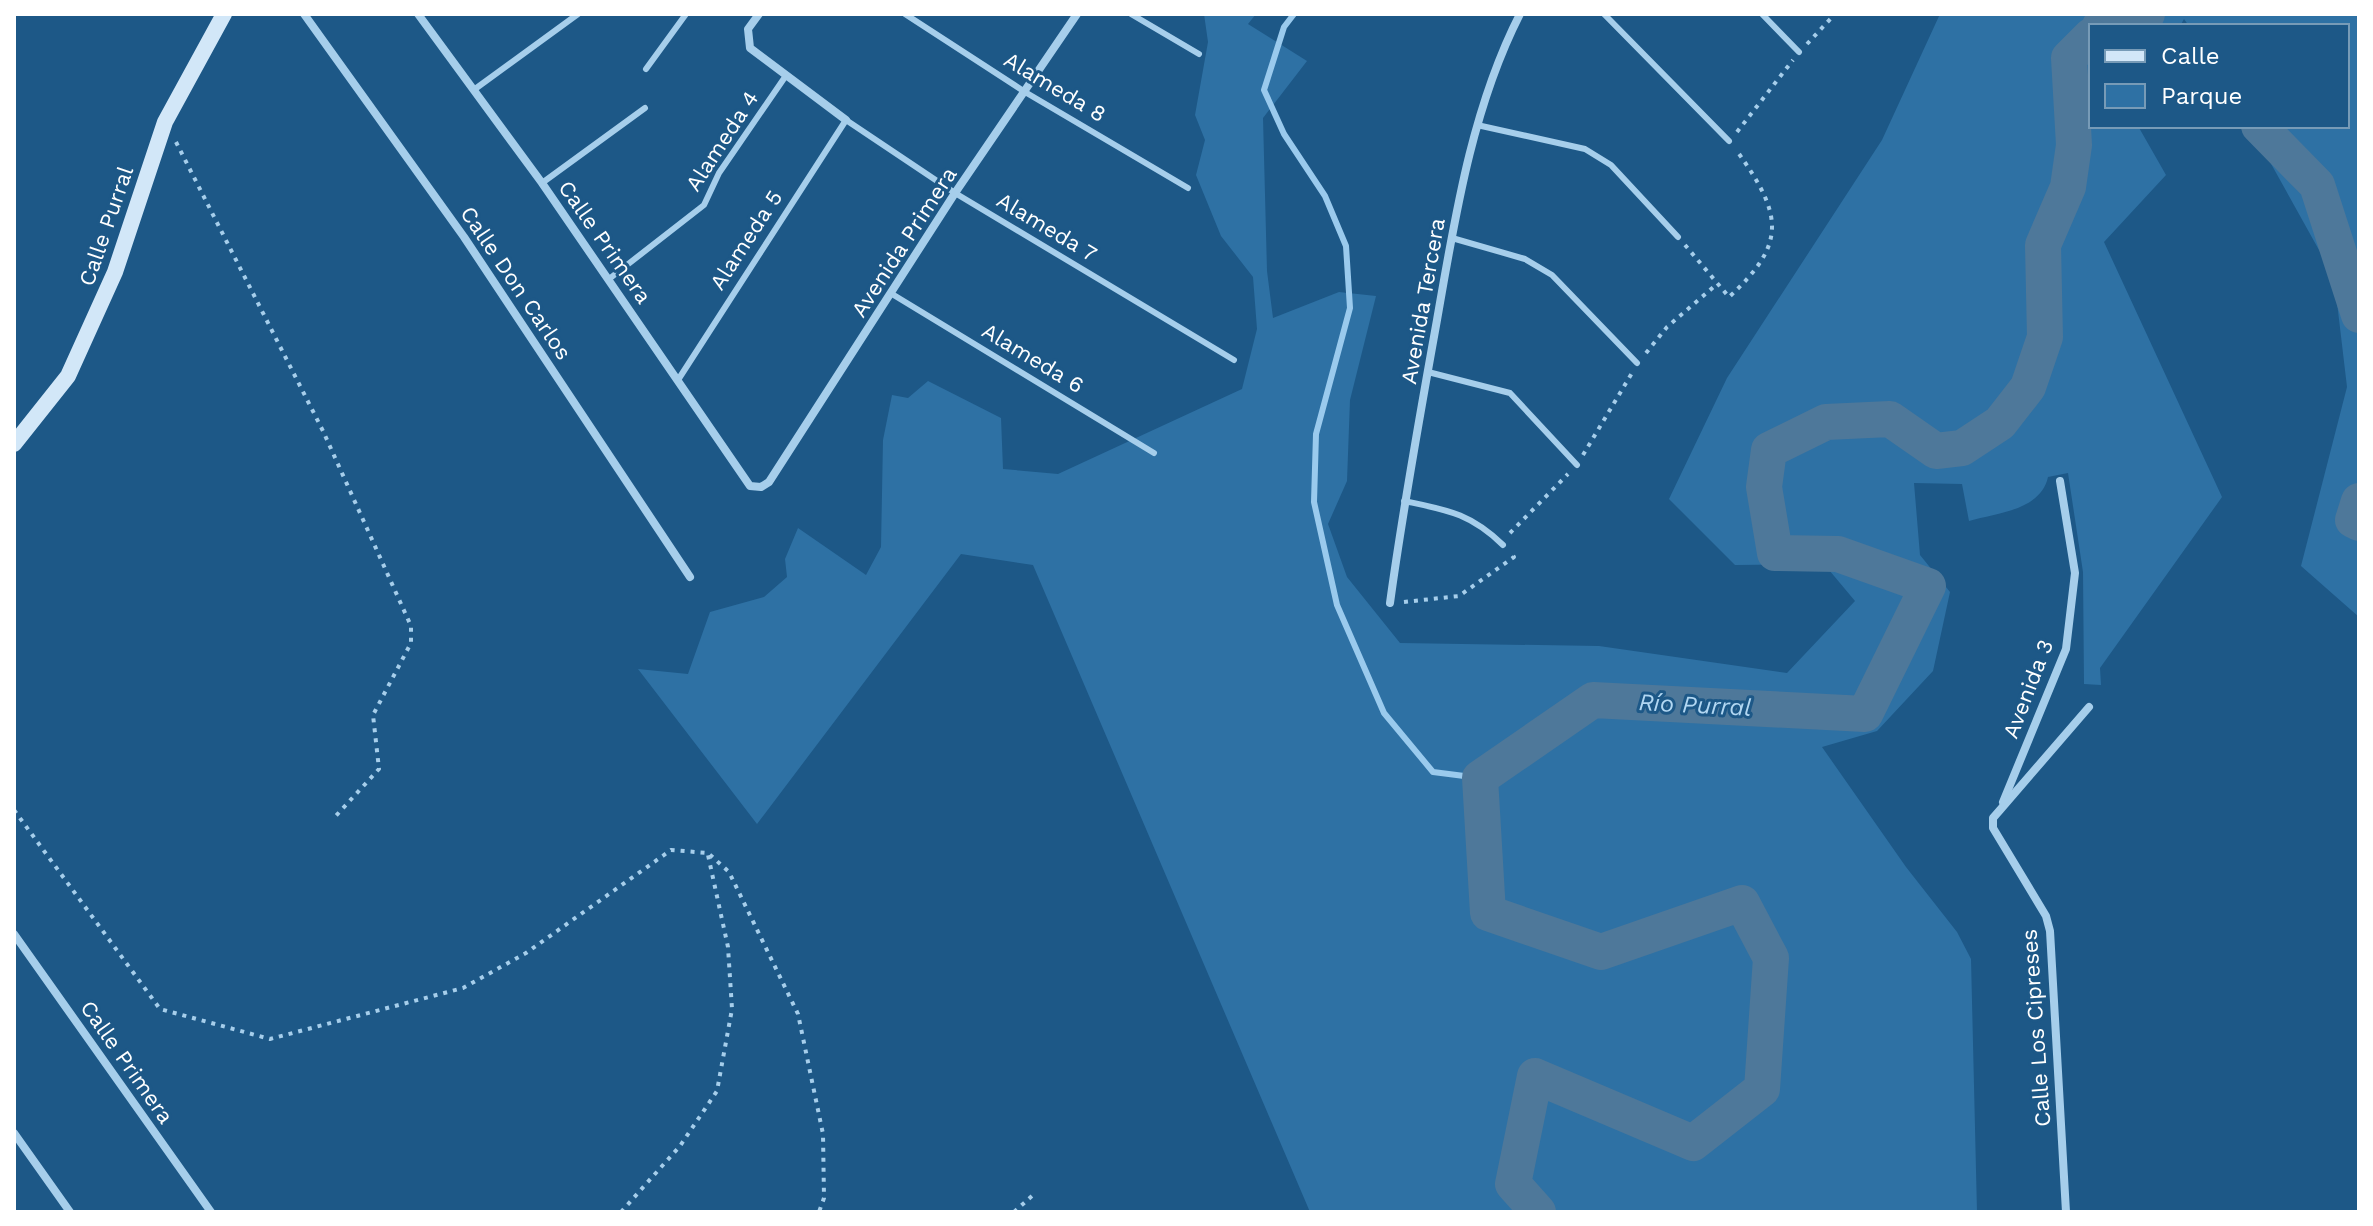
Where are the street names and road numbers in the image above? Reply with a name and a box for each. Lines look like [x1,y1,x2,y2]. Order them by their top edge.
street label: Alameda 8 [1000,47,1110,127]
street label: Alameda 4 [680,86,764,196]
street label: Avenida Primera [846,162,962,322]
street label: Calle Purral [74,163,138,289]
street label: Calle Primera [553,176,657,308]
street label: Alameda 5 [705,186,787,294]
street label: Alameda 7 [993,187,1101,267]
street label: Calle Don Carlos [455,202,577,364]
street label: Avenida Tercera [1396,216,1450,386]
street label: Alameda 6 [978,318,1088,398]
street label: Avenida 3 [1998,636,2058,742]
street label: Calle Los Cipreses [2017,928,2055,1128]
street label: Calle Primera [75,996,179,1128]

